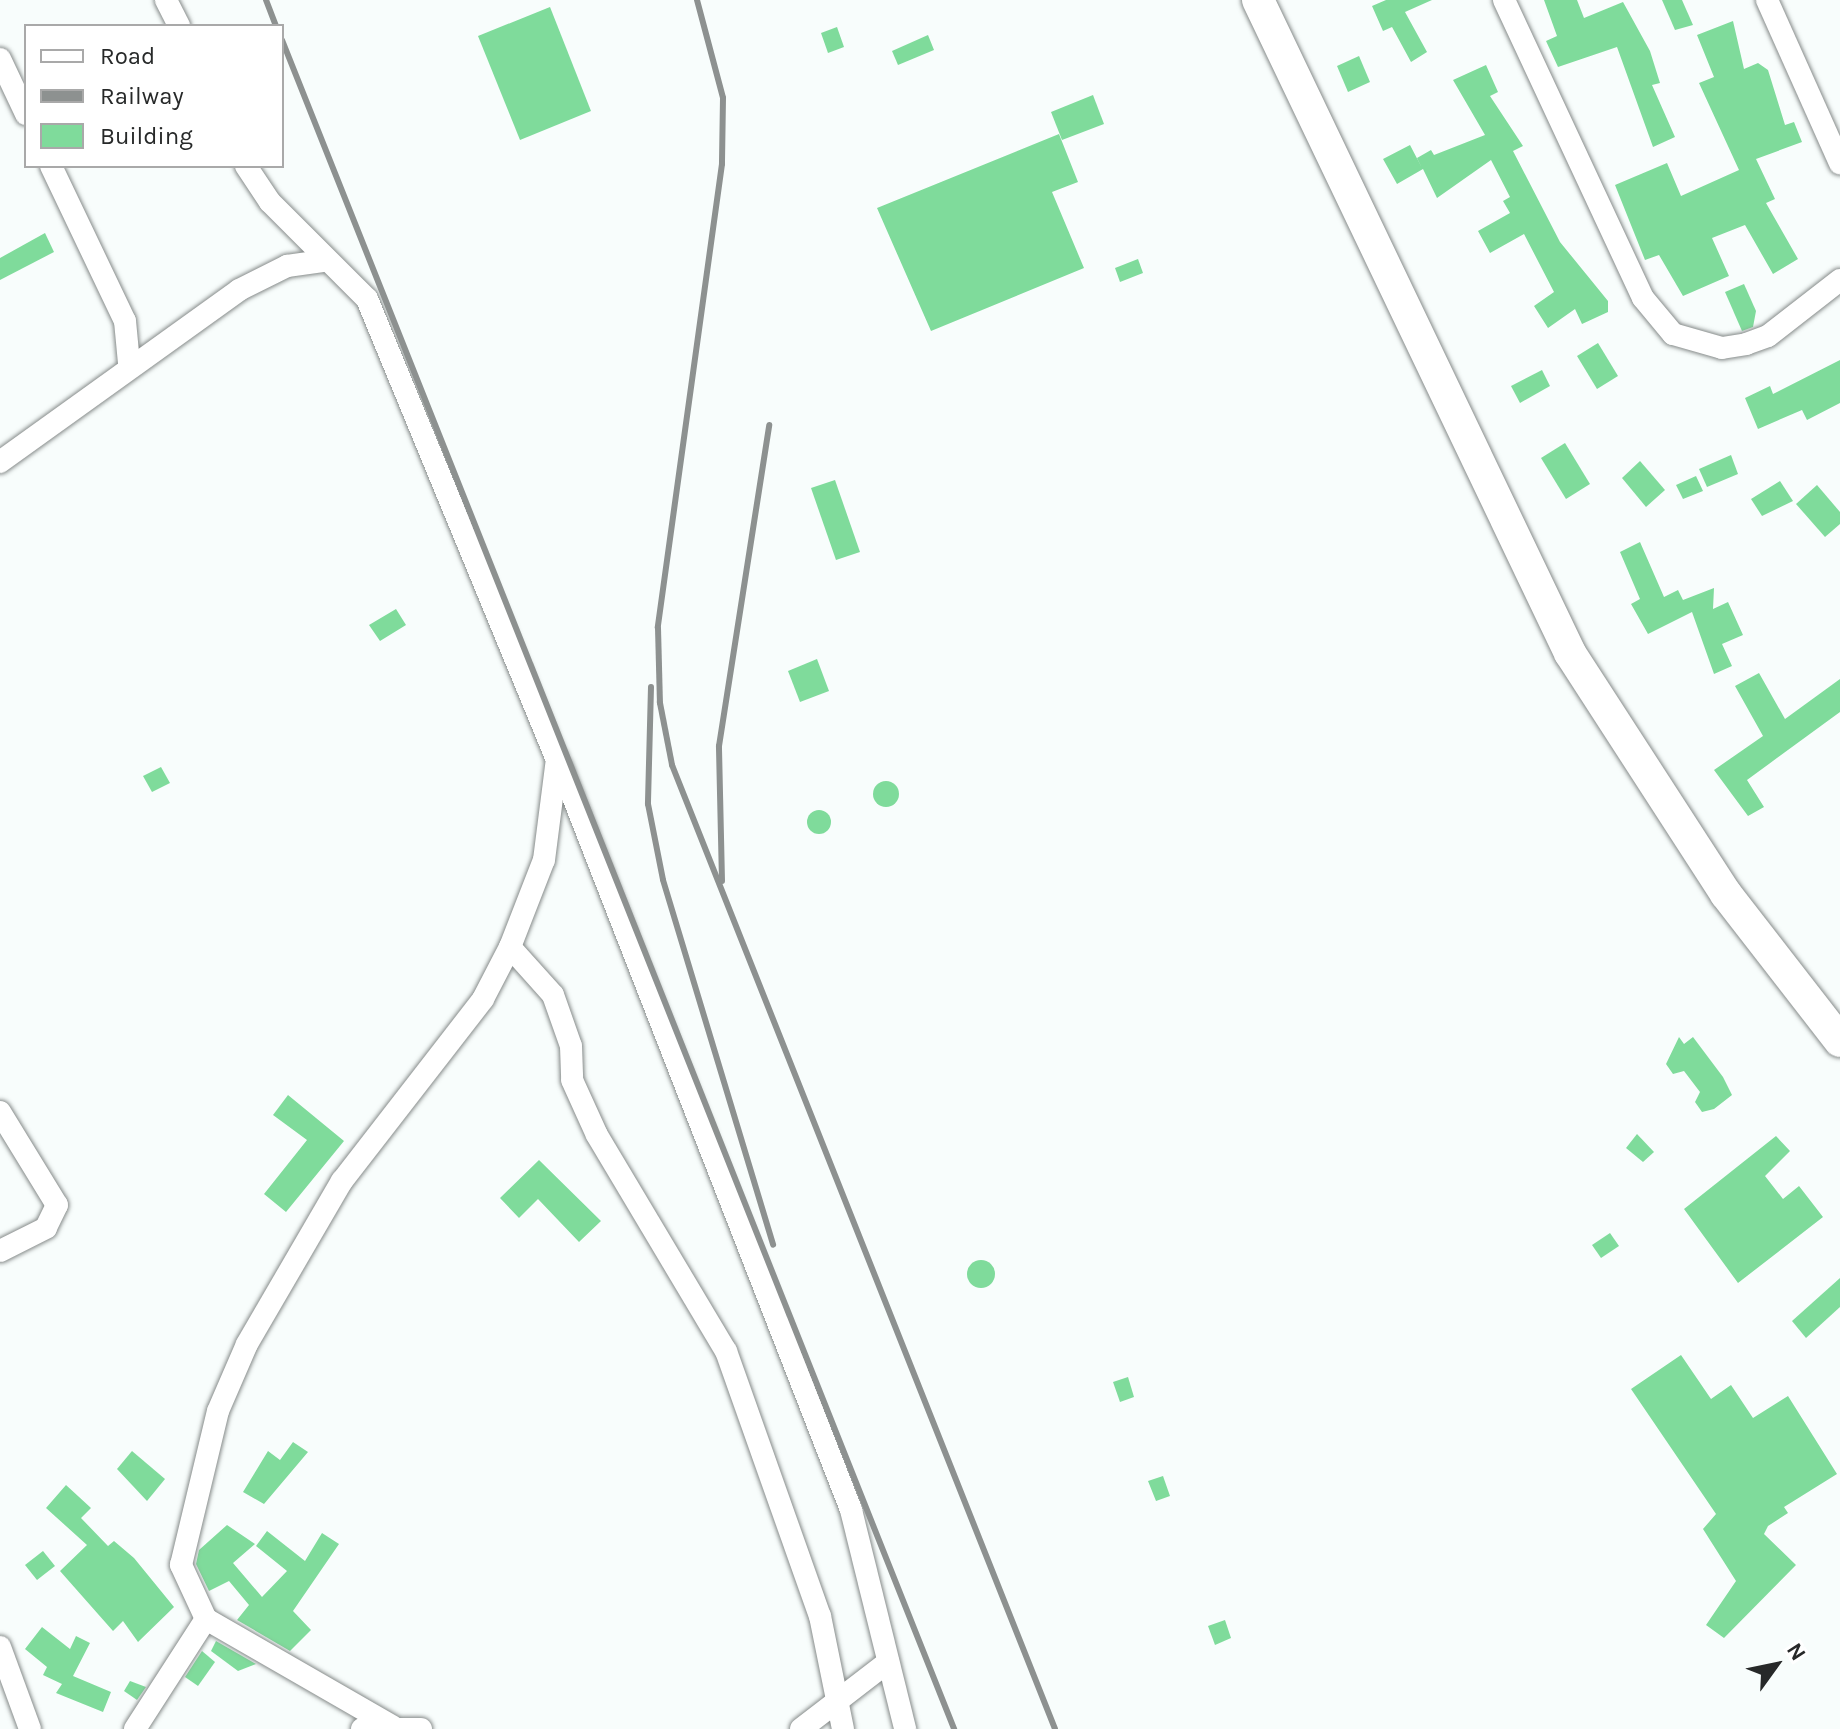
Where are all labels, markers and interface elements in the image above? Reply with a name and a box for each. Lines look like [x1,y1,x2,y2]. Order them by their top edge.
legend [24,24,284,168]
text: Road [100,42,155,70]
text: Railway [100,82,184,110]
text: Building [100,122,193,150]
north arrow [1736,1625,1816,1705]
text: N [1781,1638,1811,1666]

